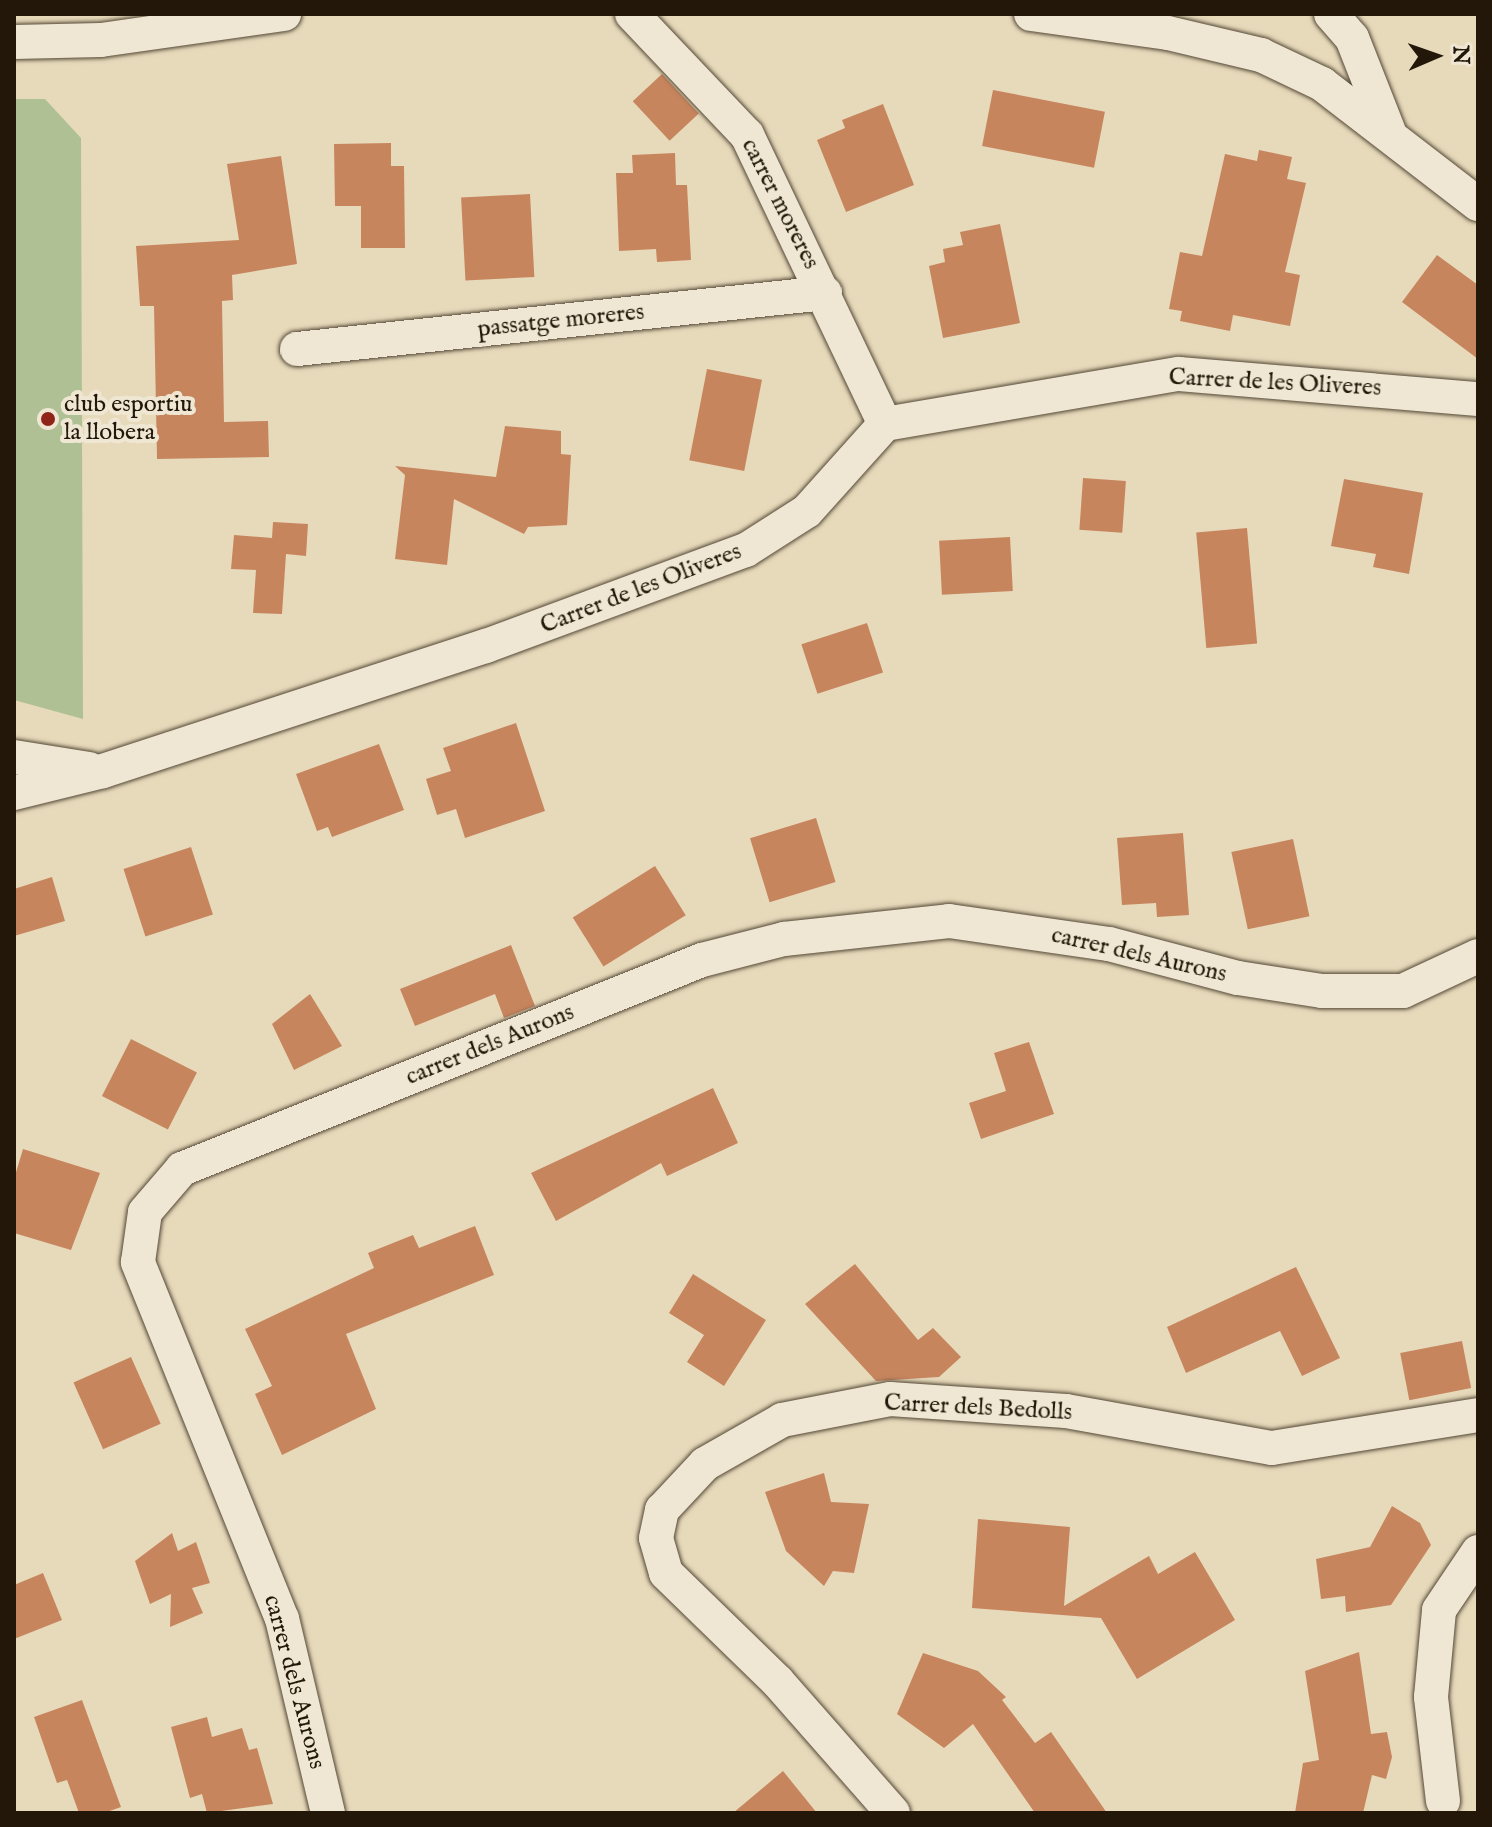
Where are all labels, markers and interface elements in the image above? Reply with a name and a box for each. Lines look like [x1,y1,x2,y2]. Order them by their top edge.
north arrow [1396,16,1476,96]
text: N [1446,45,1474,65]
street label: carrer moreres [735,134,825,274]
street label: passatge moreres [476,298,646,344]
street label: Carrer de les Oliveres [1168,363,1382,403]
place label: club esportiu la llobera [64,391,192,447]
marker: club esportiu la llobera [39,410,57,428]
street label: Carrer de les Oliveres [536,537,746,641]
street label: carrer dels Aurons [1049,921,1229,989]
street label: carrer dels Aurons [402,998,578,1092]
street label: Carrer dels Bedolls [883,1389,1073,1427]
street label: carrer dels Aurons [257,1592,331,1772]

